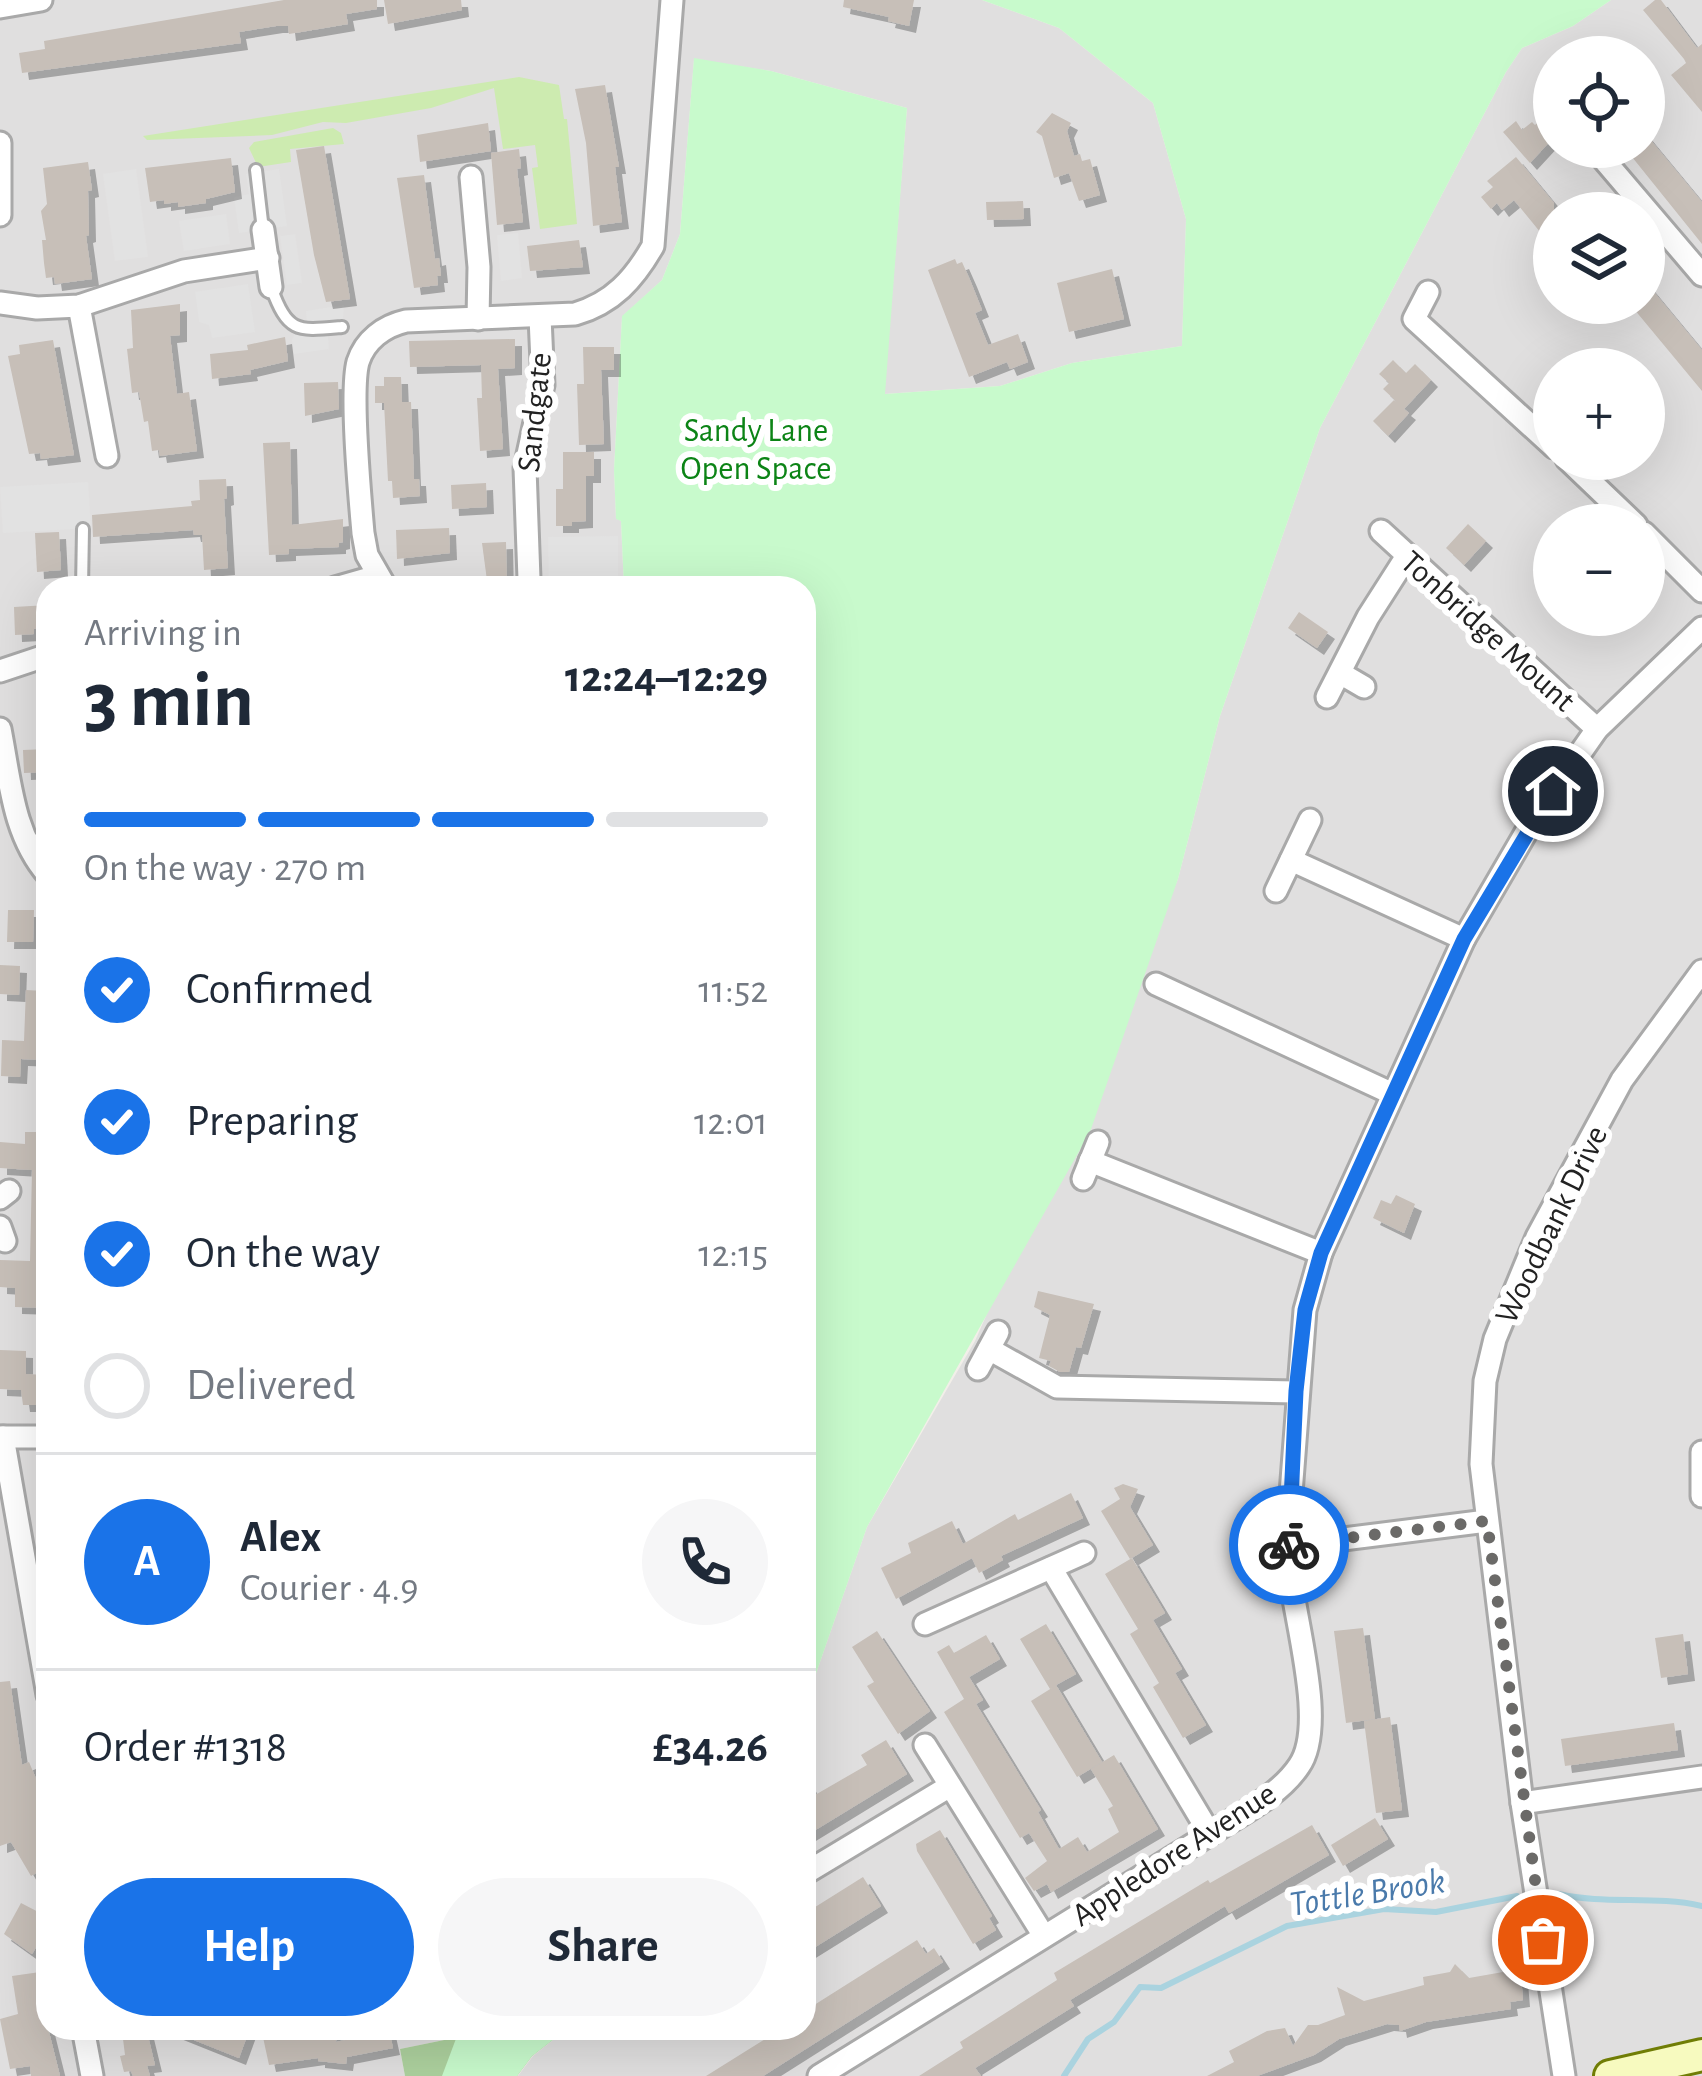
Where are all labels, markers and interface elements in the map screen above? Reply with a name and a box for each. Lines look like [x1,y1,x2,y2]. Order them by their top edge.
map controls [1533,36,1665,636]
button: locate [1533,36,1665,168]
button: layers [1533,192,1665,324]
button: + [1533,348,1665,480]
street label: Sandgate [513,351,558,474]
park label: Sandy Lane Open Space [681,415,831,486]
button: − [1533,504,1665,636]
street label: Tonbridge Mount [1394,545,1581,719]
text: Arriving in [84,614,242,653]
text: 12:24–12:29 [565,655,768,700]
text: 3 min [84,663,254,741]
pin [1502,740,1604,842]
icon: home [1520,758,1586,824]
text: On the way · 270 m [84,849,366,888]
icon: check [84,957,150,1023]
text: Confirmed [186,967,372,1012]
text: 11:52 [698,971,768,1010]
icon: check [84,1089,150,1155]
text: Preparing [186,1099,358,1144]
text: 12:01 [694,1103,768,1142]
street label: Woodbank Drive [1490,1121,1614,1329]
icon: check [84,1221,150,1287]
text: On the way [186,1231,380,1276]
text: 12:15 [698,1235,768,1274]
text: Delivered [186,1363,355,1408]
courier [1229,1485,1349,1605]
button: phone [642,1499,768,1625]
icon: bike [1256,1512,1322,1578]
text: Alex [240,1515,321,1560]
text: A [133,1539,161,1584]
text: Courier · 4.9 [240,1569,419,1608]
text: Order #1318 [84,1725,287,1770]
text: £34.26 [653,1725,768,1770]
street label: Appledore Avenue [1066,1777,1282,1933]
water label: Tottle Brook [1287,1863,1448,1923]
button: Help [84,1878,414,2016]
button: Share [438,1878,768,2016]
pin [1492,1889,1594,1991]
icon: bag [1510,1907,1576,1973]

